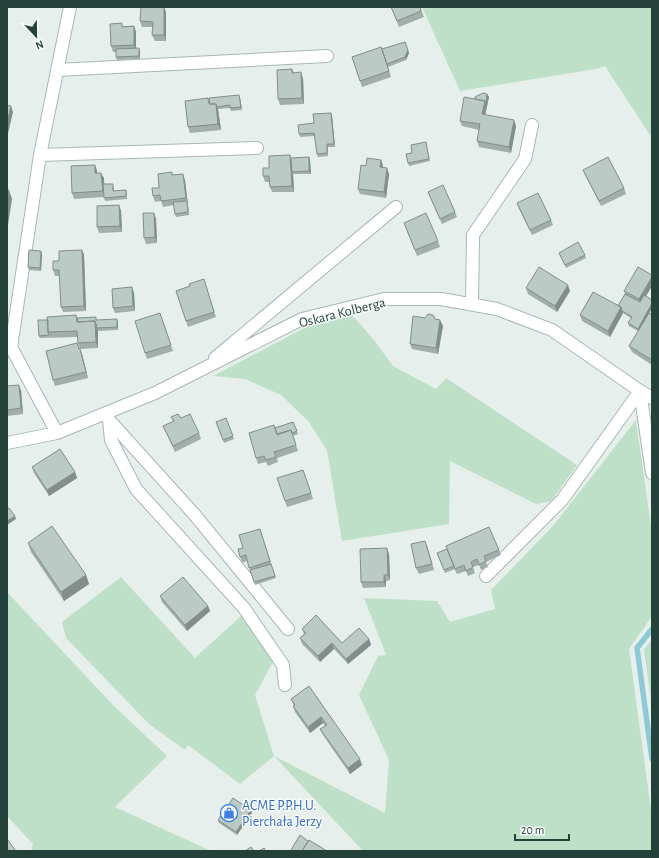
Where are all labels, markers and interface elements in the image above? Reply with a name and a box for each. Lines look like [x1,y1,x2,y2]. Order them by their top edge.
north arrow [16,16,56,56]
text: N [34,38,45,51]
street label: Oskara Kolberga [298,295,387,330]
place label: ACME P.P.H.U. Pierchała Jerzy [242,799,322,829]
shop icon: ACME P.P.H.U. Pierchała Jerzy [219,803,239,823]
scale bar [515,816,569,842]
text: 20 m [521,824,544,836]

